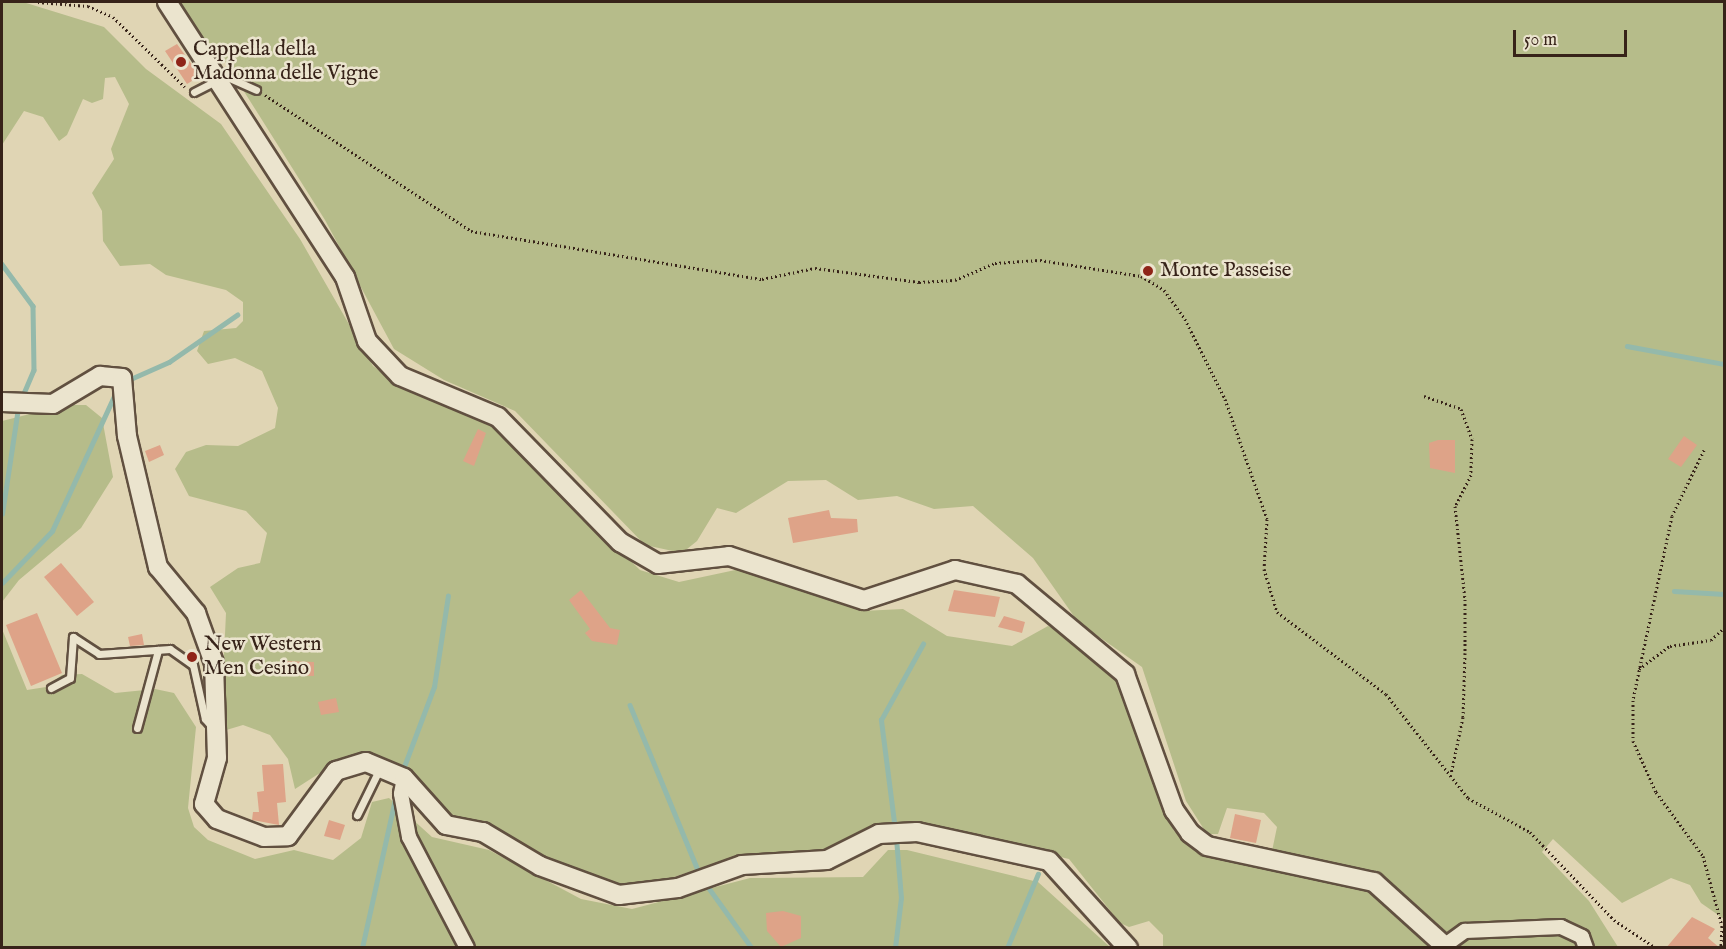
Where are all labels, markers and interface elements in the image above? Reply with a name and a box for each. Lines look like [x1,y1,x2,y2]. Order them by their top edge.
scale bar [1516,18,1630,56]
text: 50 m [1524,29,1557,52]
place label: Cappella della Madonna delle Vigne [193,37,378,87]
marker: Cappella della Madonna delle Vigne [174,55,188,69]
place label: Monte Passeise [1160,258,1291,284]
marker: Monte Passeise [1141,264,1155,278]
place label: New Western Men Cesino [204,632,321,682]
marker: New Western Men Cesino [185,650,199,664]

